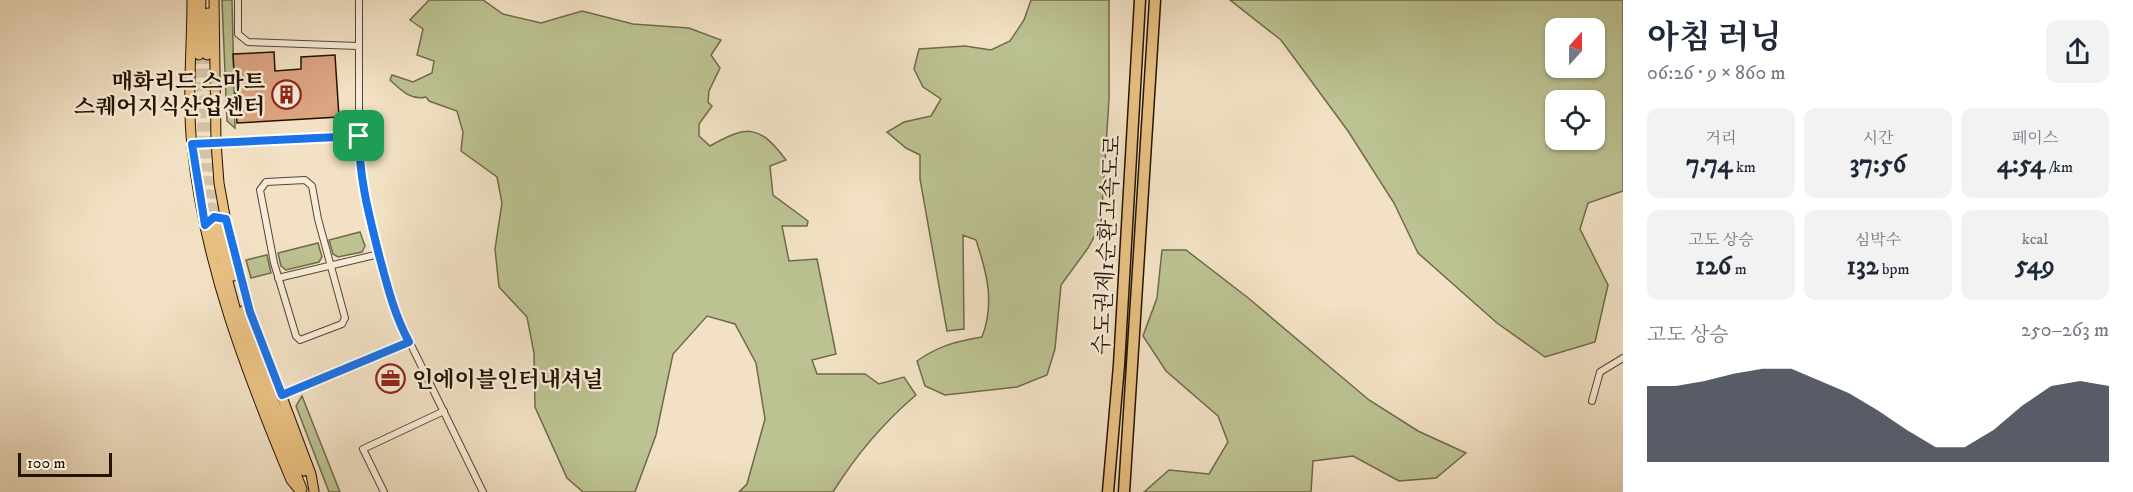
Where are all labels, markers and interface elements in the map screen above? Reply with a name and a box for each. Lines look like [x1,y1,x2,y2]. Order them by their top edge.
north arrow [1545,18,1605,78]
map controls [1545,18,1605,150]
text: 아침 러닝 [1647,18,1782,59]
button: share [2046,20,2109,83]
text: 06:26 · 9 × 860 m [1647,61,1786,86]
place label: 매화리드 스마트 스퀘어지식산업센터 [74,69,266,121]
building icon: 매화리드 스마트 스퀘어지식산업센터 [270,78,302,110]
button: locate [1545,90,1605,150]
pin [333,110,384,161]
icon: arrive [342,119,375,152]
text: 거리 [1706,128,1736,148]
text: 시간 [1863,128,1893,148]
text: 페이스 [2012,128,2058,148]
street label: 수도권제1순환고속도로 [1088,134,1127,356]
text: 7.74 [1686,148,1733,181]
text: 37:56 [1850,148,1906,181]
text: 4:54 [1997,148,2045,181]
text: km [1733,157,1756,177]
text: /km [2045,157,2073,177]
text: kcal [2022,229,2048,249]
text: 고도 상승 [1688,230,1754,250]
text: 심박수 [1855,230,1901,250]
text: 549 [2015,249,2055,282]
text: 126 [1695,250,1731,283]
text: 132 [1846,250,1879,283]
text: m [1731,259,1747,279]
text: bpm [1879,259,1910,279]
text: 250–263 m [2021,318,2109,343]
text: 고도 상승 [1647,323,1729,348]
office icon: 인에이블인터내셔널 [375,363,407,395]
place label: 인에이블인터내셔널 [412,367,603,394]
scale bar [18,450,112,478]
text: 100 m [27,453,66,473]

